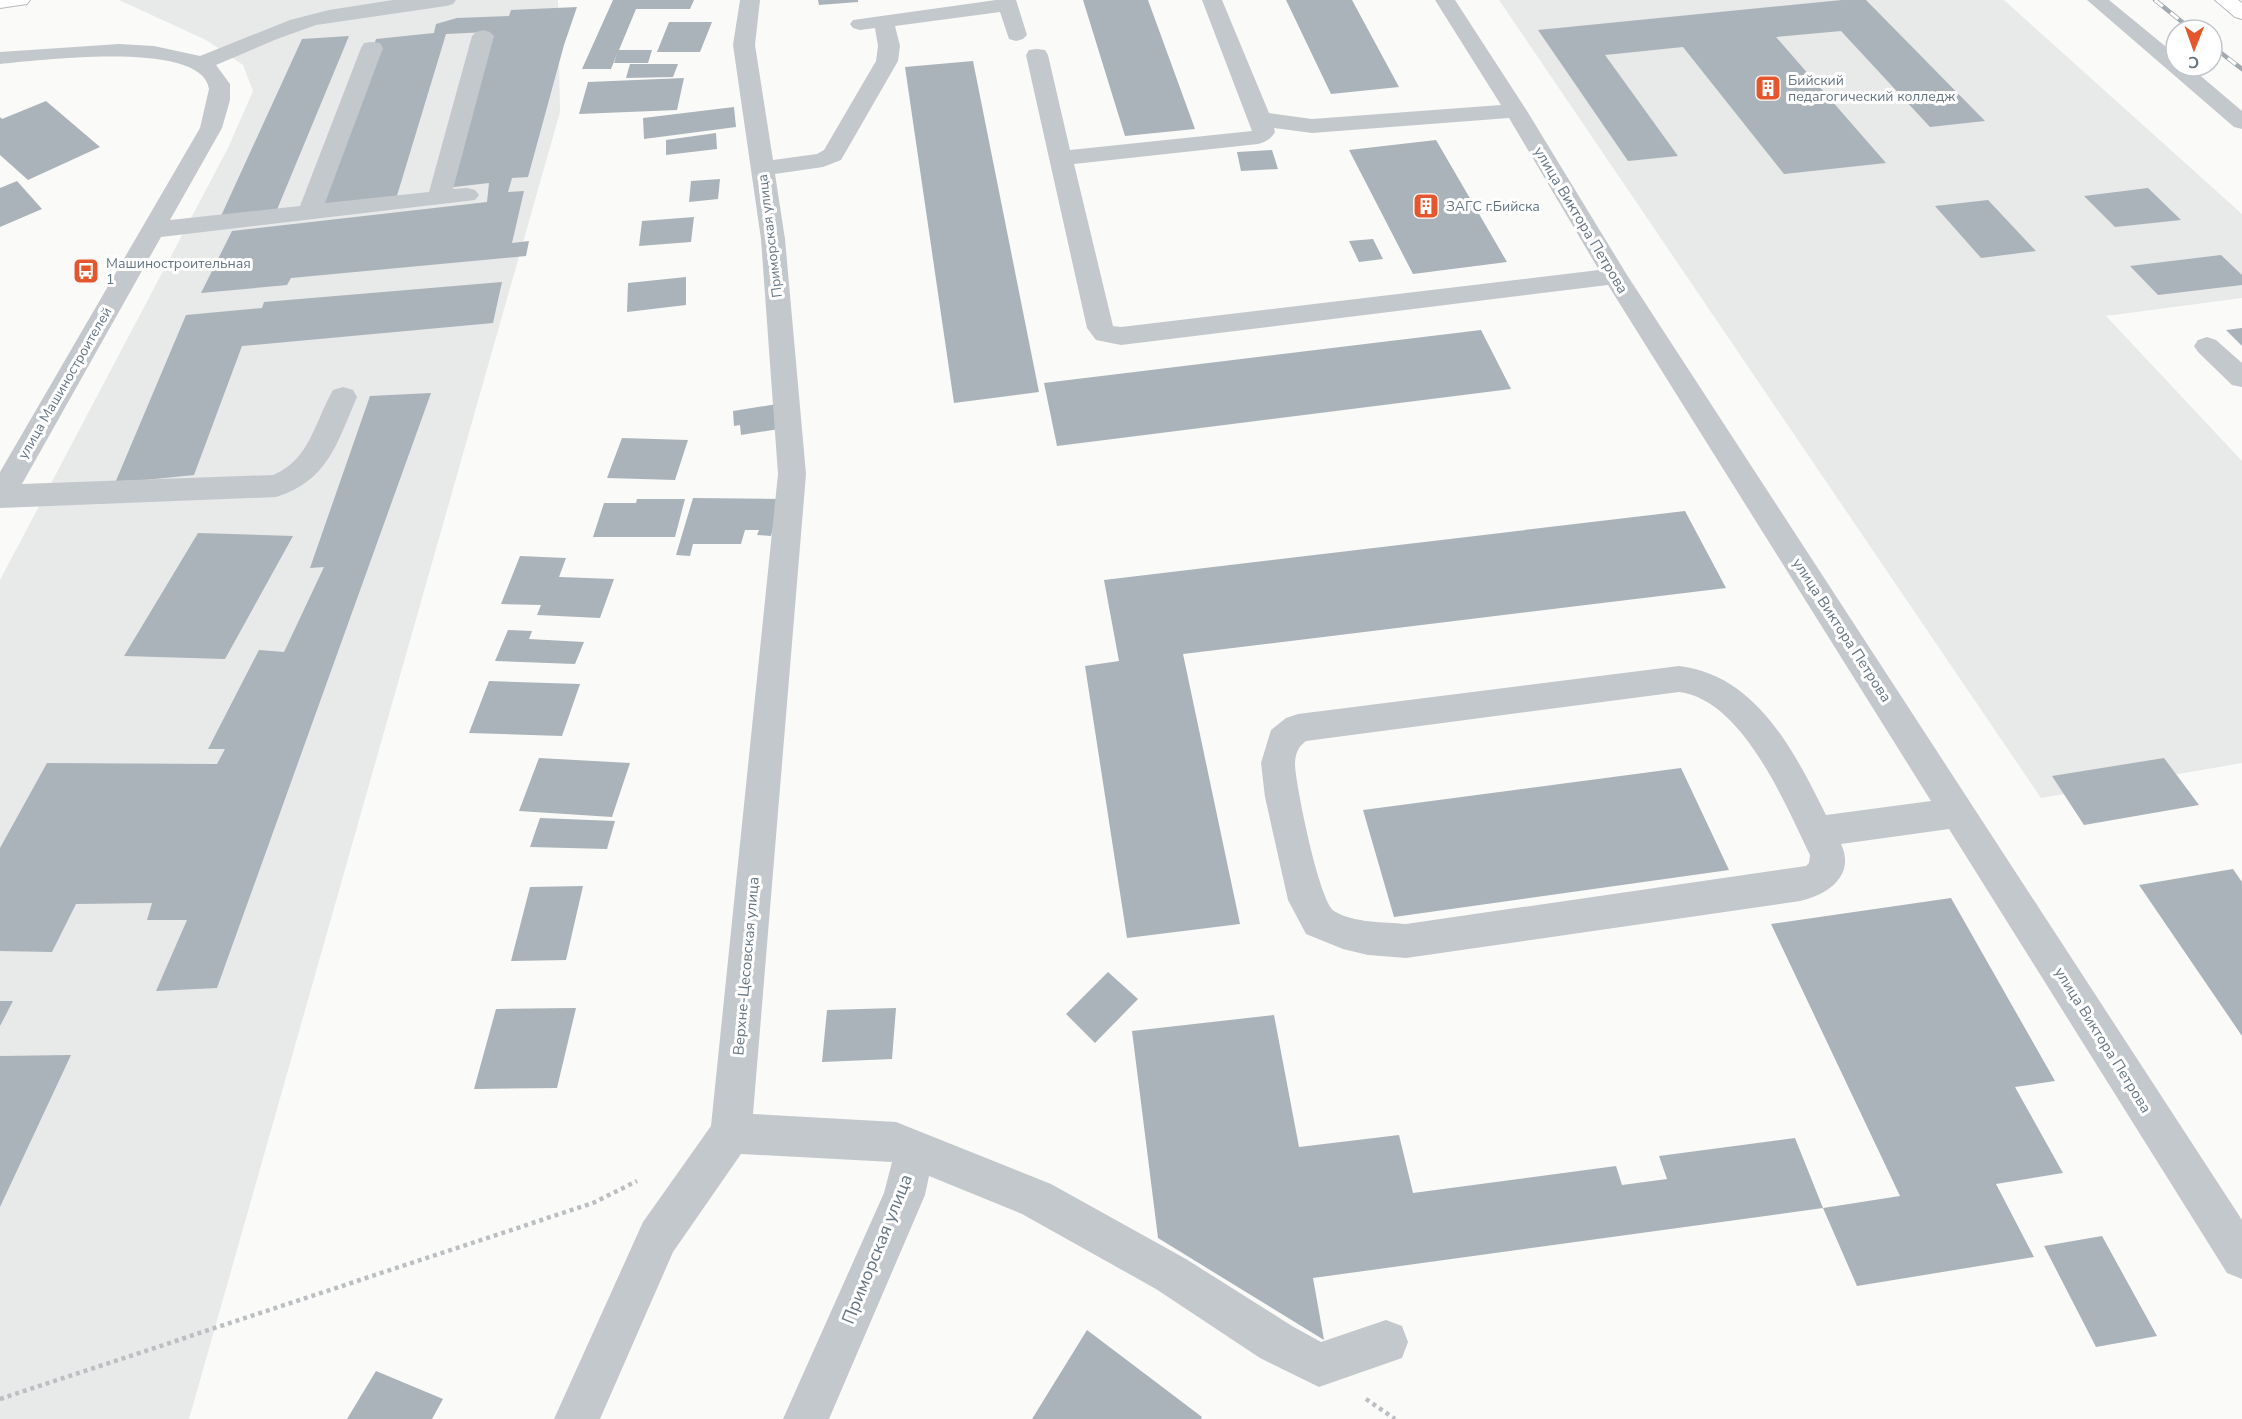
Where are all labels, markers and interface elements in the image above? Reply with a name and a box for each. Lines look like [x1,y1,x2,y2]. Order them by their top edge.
north arrow [2164,18,2224,78]
text: С [2188,51,2199,73]
place label: Бийский педагогический колледж [1788,71,1955,106]
building icon: Бийский педагогический колледж [1753,73,1783,103]
street label: улица Виктора Петрова [1529,143,1633,297]
street label: Приморская улица [753,173,787,299]
building icon: ЗАГС г.Бийска [1411,191,1441,221]
place label: ЗАГС г.Бийска [1446,197,1540,216]
place label: Машиностроительная 1 [106,254,251,289]
bus stop icon: Машиностроительная 1 [71,256,101,286]
street label: улица Машиностроителей [14,304,116,462]
street label: улица Виктора Петрова [1788,554,1896,706]
street label: Верхне-Цесовская улица [728,876,764,1056]
street label: улица Виктора Петрова [2050,963,2156,1117]
street label: Приморская улица [836,1170,918,1328]

